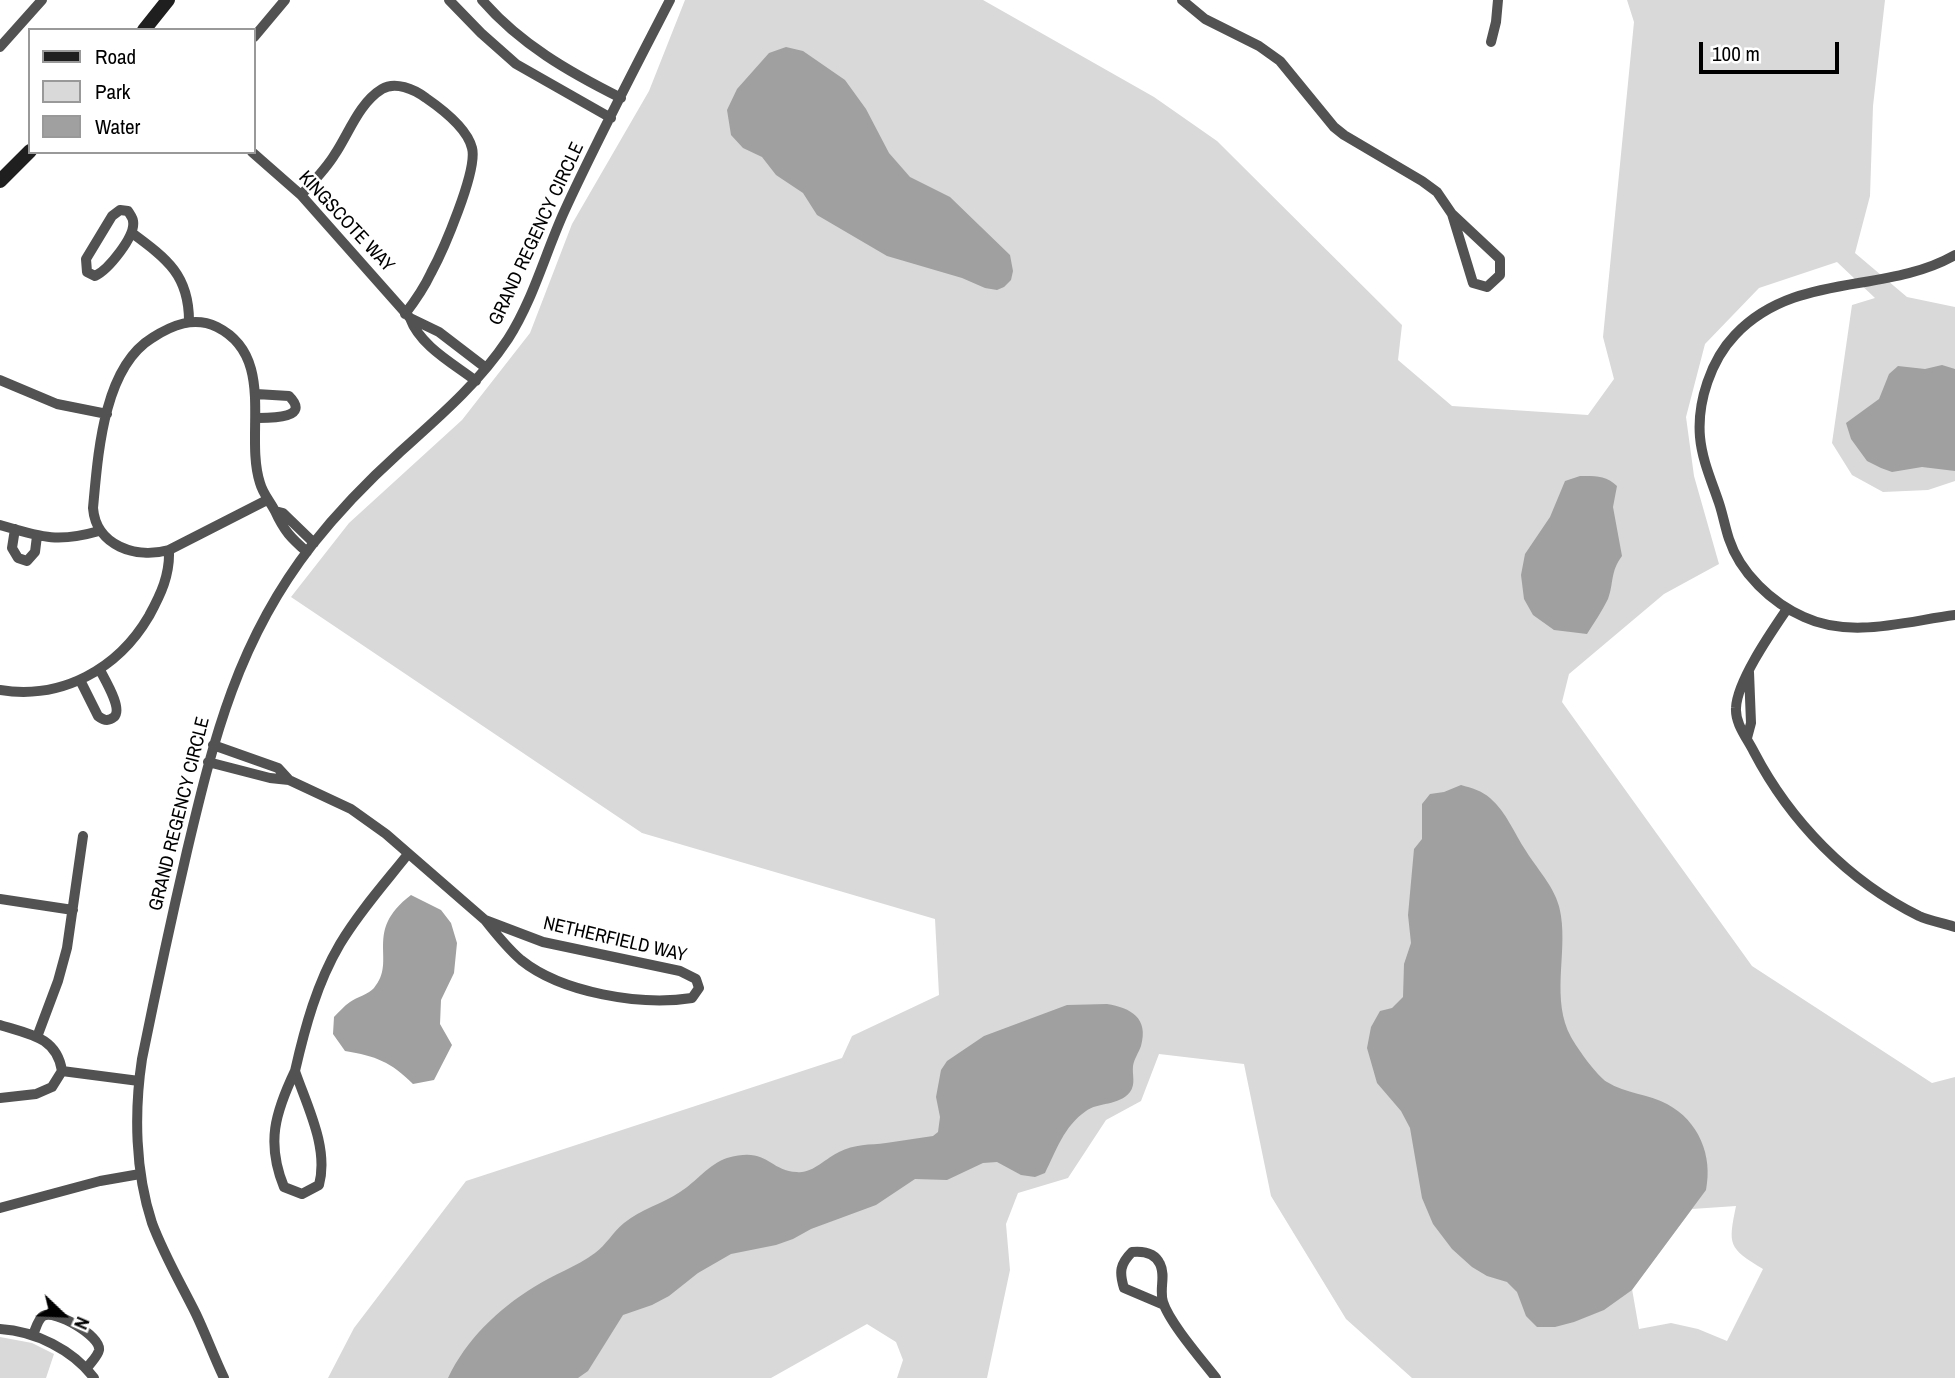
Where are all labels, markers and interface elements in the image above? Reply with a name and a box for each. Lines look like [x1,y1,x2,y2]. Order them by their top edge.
legend [28,28,256,154]
scale bar [1703,28,1843,72]
text: 100 m [1712,39,1760,68]
text: Road [95,42,136,71]
text: Park [95,77,130,106]
text: Water [95,112,140,141]
street label: GRAND REGENCY CIRCLE [485,139,589,329]
street label: KINGSCOTE WAY [293,167,399,277]
street label: GRAND REGENCY CIRCLE [145,715,215,913]
street label: NETHERFIELD WAY [541,912,689,968]
north arrow [28,1280,98,1350]
text: N [68,1313,96,1333]

